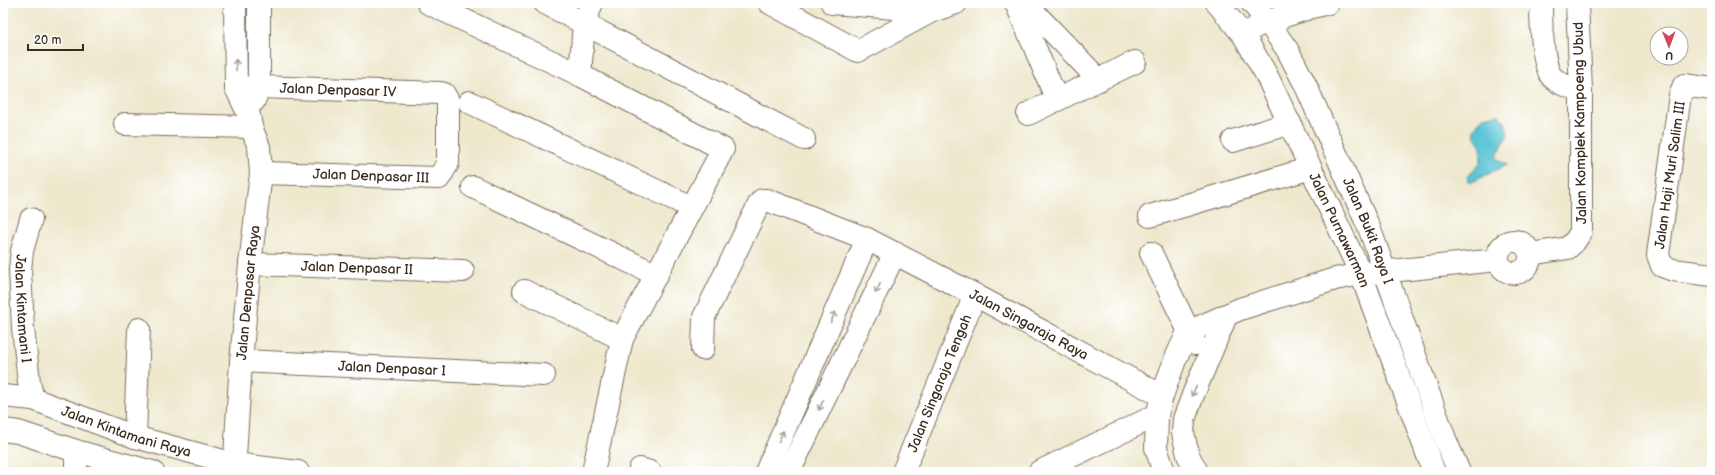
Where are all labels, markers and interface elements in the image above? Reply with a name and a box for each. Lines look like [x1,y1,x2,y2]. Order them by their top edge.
street label: Jalan Komplek Kampoeng Ubud [1570,22,1590,224]
scale bar [28,26,83,52]
north arrow [1649,26,1689,66]
text: 20 m [34,33,61,48]
text: U [1665,49,1673,62]
one-way arrow [232,59,240,72]
street label: Jalan Denpasar IV [279,79,397,100]
street label: Jalan Haji Muri Salim III [1651,100,1689,250]
street label: Jalan Denpasar III [312,165,430,187]
street label: Jalan Purnawarman [1306,170,1374,290]
street label: Jalan Bukit Raya I [1339,175,1397,286]
street label: Jalan Denpasar Raya [233,224,263,361]
street label: Jalan Kintamani I [11,254,35,364]
street label: Jalan Denpasar II [301,257,413,278]
one-way arrow [874,282,881,294]
street label: Jalan Singaraja Raya [967,285,1091,363]
one-way arrow [830,311,838,323]
street label: Jalan Singaraja Tengah [904,311,975,455]
street label: Jalan Denpasar I [338,357,446,379]
one-way arrow [1190,384,1198,396]
one-way arrow [817,399,824,411]
street label: Jalan Kintamani Raya [59,402,193,460]
one-way arrow [778,431,786,443]

